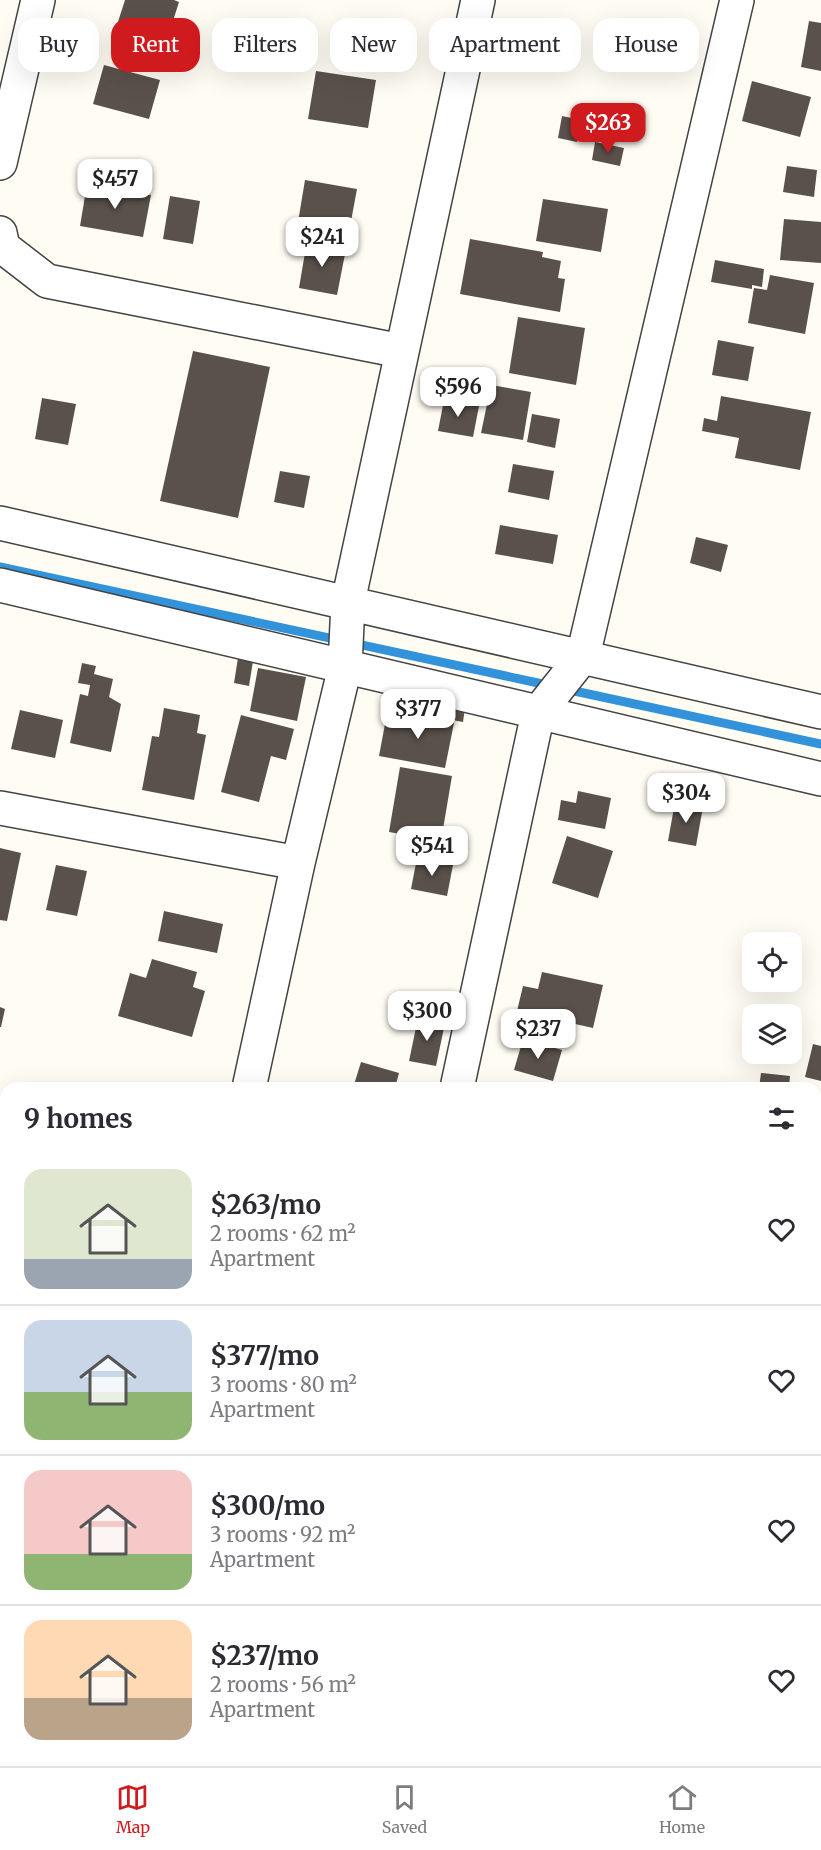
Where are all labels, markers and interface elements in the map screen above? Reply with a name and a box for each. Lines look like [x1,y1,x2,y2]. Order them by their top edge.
chip: Buy [18,18,99,72]
chip: Rent [111,18,200,72]
chip: Filters [212,18,318,72]
chip: New [330,18,417,72]
chip: Apartment [429,18,581,72]
chip: House [593,18,699,72]
pin: $263 [572,103,644,154]
text: $263 [585,110,631,135]
pin: $457 [79,159,151,210]
text: $457 [91,166,139,191]
pin: $241 [286,217,358,268]
text: $241 [300,224,344,249]
pin: $596 [422,367,494,418]
text: $596 [434,374,482,399]
pin: $377 [382,689,454,740]
text: $377 [394,696,442,721]
pin: $304 [650,773,722,824]
text: $304 [661,780,711,805]
pin: $541 [396,826,468,877]
text: $541 [410,833,454,858]
map controls [742,932,802,1064]
button: locate [742,932,802,992]
pin: $300 [391,991,463,1042]
text: $300 [402,998,452,1023]
button: layers [742,1004,802,1064]
pin: $237 [502,1009,574,1060]
text: $237 [515,1016,561,1041]
text: 9 homes [24,1102,133,1135]
icon: filters [765,1102,798,1135]
text: $263/mo [210,1188,321,1221]
icon: home [72,1193,144,1265]
icon: heart [765,1213,798,1246]
text: 2 rooms · 62 m² [210,1221,356,1246]
text: Apartment [210,1246,315,1271]
text: $377/mo [210,1339,319,1372]
icon: home [72,1344,144,1416]
icon: heart [765,1364,798,1397]
text: 3 rooms · 80 m² [210,1372,357,1397]
text: Apartment [210,1397,315,1422]
text: $300/mo [210,1489,325,1522]
icon: home [72,1494,144,1566]
icon: heart [765,1514,798,1547]
text: 3 rooms · 92 m² [210,1522,356,1547]
text: Apartment [210,1547,315,1572]
text: $237/mo [210,1639,319,1672]
icon: home [72,1644,144,1716]
icon: heart [765,1664,798,1697]
text: 2 rooms · 56 m² [210,1672,356,1697]
text: Apartment [210,1697,315,1722]
tab: Map [116,1781,150,1837]
tab: Saved [382,1781,427,1837]
tab: Home [659,1781,705,1837]

